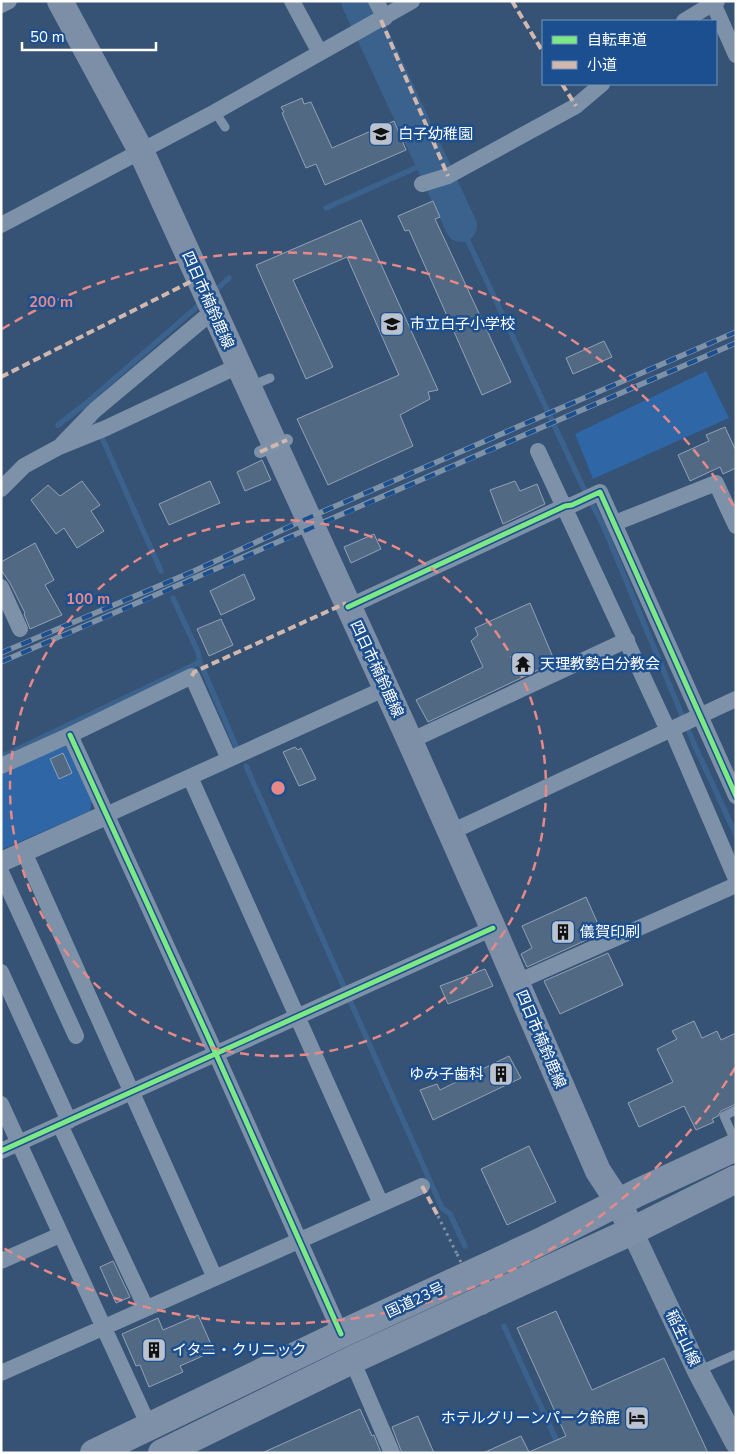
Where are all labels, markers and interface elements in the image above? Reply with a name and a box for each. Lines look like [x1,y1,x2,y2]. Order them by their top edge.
scale bar [22,20,156,52]
legend [542,20,717,85]
text: 50 m [30,27,65,47]
text: 自転車道 [587,30,647,50]
text: 小道 [587,55,617,75]
school or university icon: 白子幼稚園 [368,121,394,147]
place label: 白子幼稚園 [398,124,473,144]
street label: 四日市楠鈴鹿線 [178,248,238,352]
text: 200 m [29,292,73,312]
school or university icon: 市立白子小学校 [379,311,405,337]
place label: 市立白子小学校 [410,314,515,334]
text: 100 m [66,589,110,609]
street label: 四日市楠鈴鹿線 [346,617,408,721]
temple icon: 天理教勢白分教会 [510,651,536,677]
place label: 天理教勢白分教会 [540,654,660,674]
centre of rings [269,779,287,797]
building icon: 儀賀印刷 [550,919,576,945]
place label: 儀賀印刷 [580,922,640,942]
street label: 四日市楠鈴鹿線 [511,987,571,1091]
building icon: ゆみ子歯科 [488,1061,514,1087]
place label: ゆみ子歯科 [409,1064,484,1084]
street label: 国道23号 [382,1278,448,1322]
street label: 稲生山線 [661,1307,705,1369]
building icon: イタニ・クリニック [141,1337,167,1363]
place label: イタニ・クリニック [172,1340,306,1360]
hotel icon: ホテルグリーンパーク鈴鹿 [624,1405,650,1431]
place label: ホテルグリーンパーク鈴鹿 [441,1408,620,1428]

